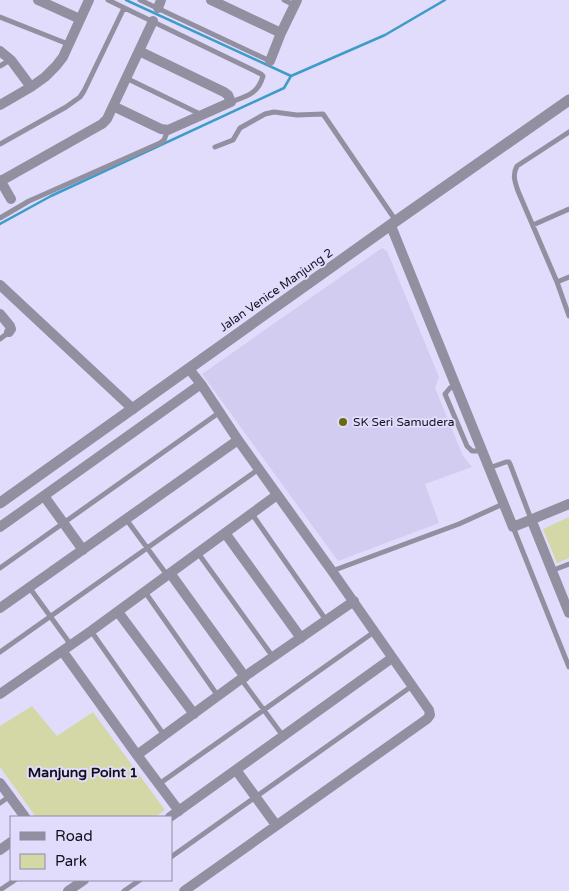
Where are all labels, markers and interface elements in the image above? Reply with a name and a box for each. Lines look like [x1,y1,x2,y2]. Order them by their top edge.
street label: Jalan Venice Manjung 2 [217,246,335,334]
place label: SK Seri Samudera [353,415,455,429]
marker: SK Seri Samudera [337,416,349,428]
district label: Manjung Point 1 [28,764,138,781]
legend [10,816,172,881]
text: Road [55,827,93,845]
text: Park [55,852,87,870]

